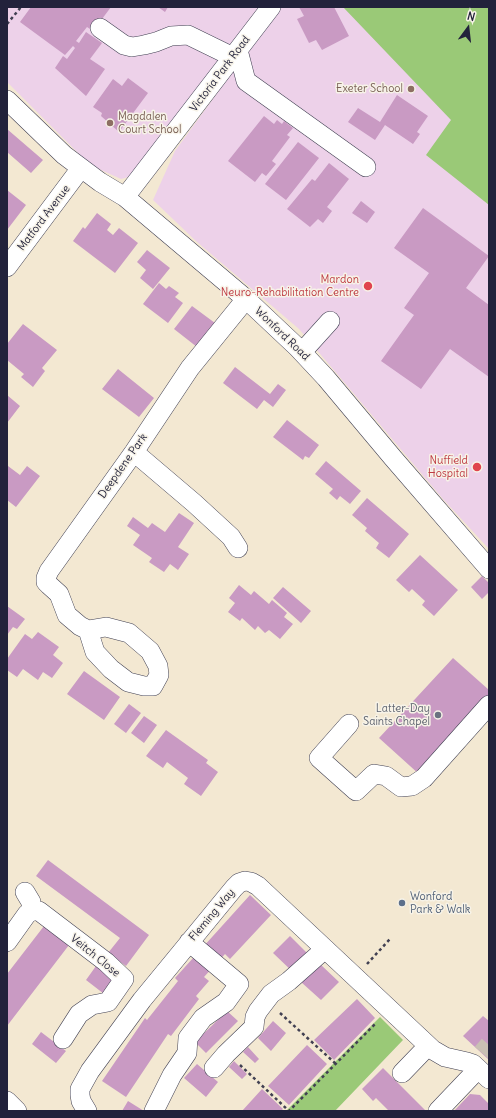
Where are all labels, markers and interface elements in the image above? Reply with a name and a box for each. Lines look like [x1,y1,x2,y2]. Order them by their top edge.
north arrow [448,8,488,48]
text: N [466,9,477,24]
street label: Victoria Park Road [187,33,253,115]
place label: Exeter School [336,82,403,96]
marker: Exeter School [406,84,416,94]
place label: Magdalen Court School [118,110,181,136]
marker: Magdalen Court School [105,118,115,128]
street label: Matford Avenue [15,183,73,253]
place label: Mardon Neuro-Rehabilitation Centre [221,273,359,299]
marker: Mardon Neuro-Rehabilitation Centre [362,280,374,292]
street label: Wonford Road [252,305,312,363]
street label: Deepdene Park [96,431,150,501]
place label: Nuffield Hospital [428,454,468,480]
marker: Nuffield Hospital [471,461,483,473]
place label: Latter-Day Saints Chapel [363,702,430,728]
marker: Latter-Day Saints Chapel [433,710,443,720]
street label: Fleming Way [186,886,238,944]
place label: Wonford Park & Walk [410,890,470,916]
marker: Wonford Park & Walk [397,898,407,908]
street label: Veitch Close [68,932,122,980]

